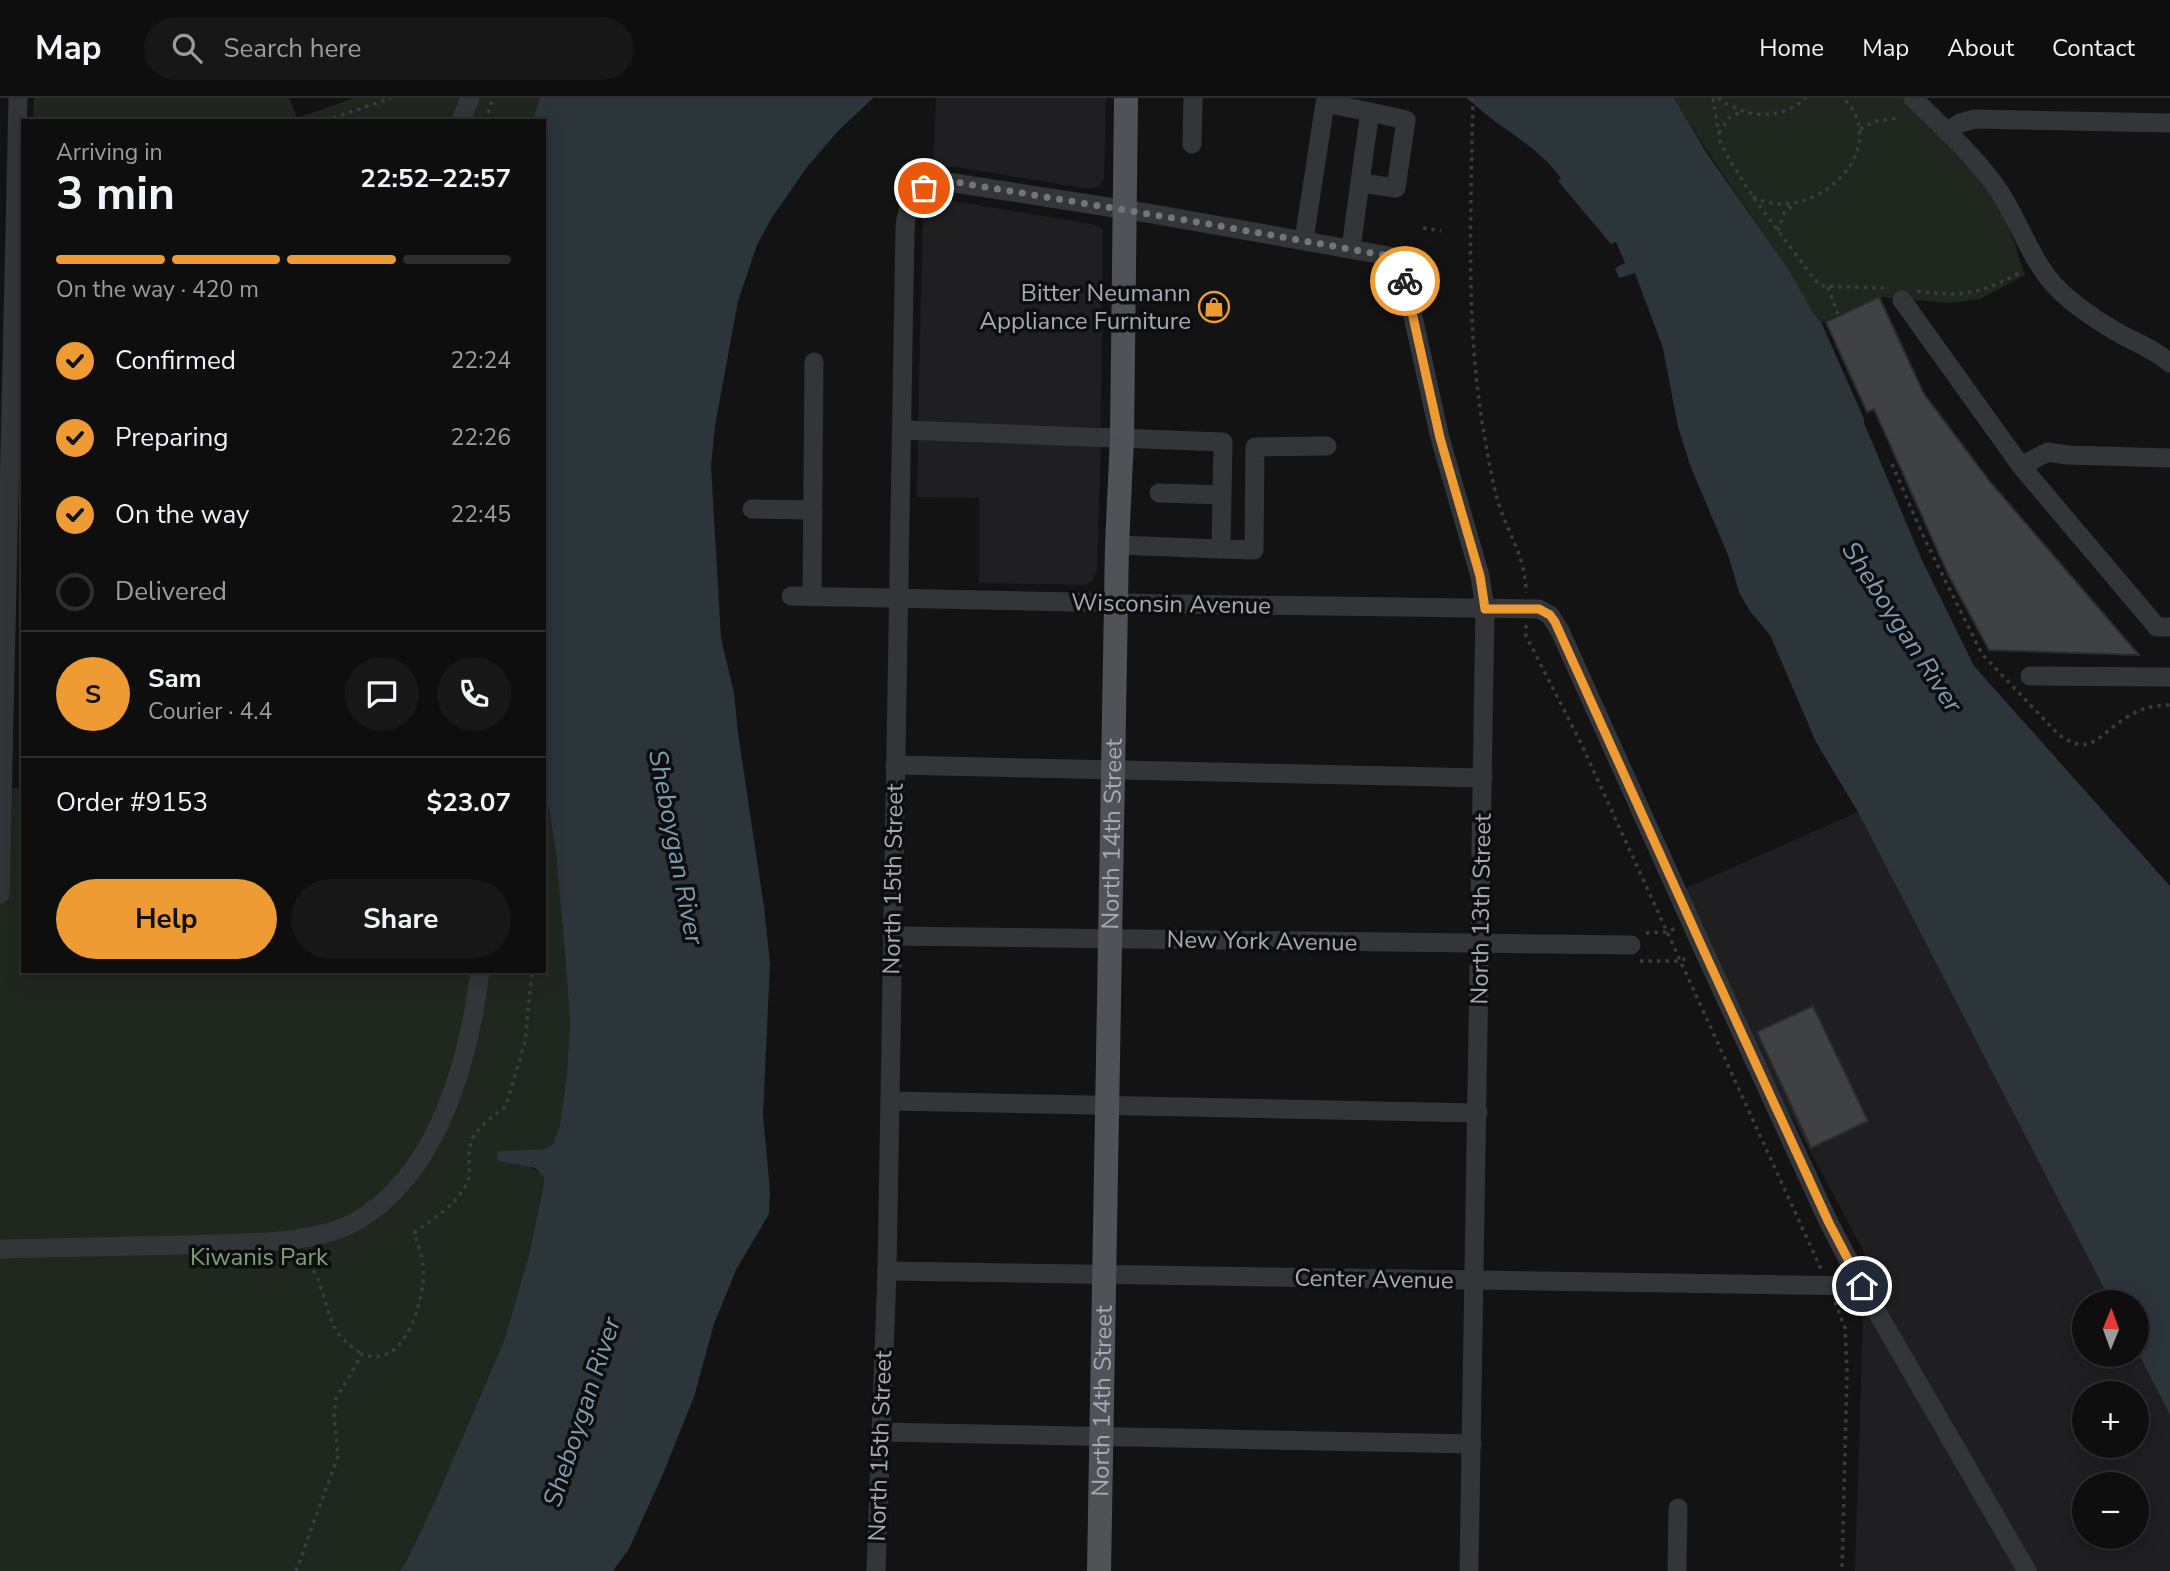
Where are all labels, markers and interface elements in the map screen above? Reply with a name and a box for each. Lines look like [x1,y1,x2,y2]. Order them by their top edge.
search box [144,17,634,80]
text: Map [35,26,102,71]
icon: search [168,29,206,67]
text: Search here [224,31,361,66]
text: Home [1759,32,1824,64]
text: Map [1862,32,1909,64]
text: About [1947,32,2014,64]
text: Contact [2052,32,2135,64]
text: Arriving in [56,137,163,168]
pin [894,158,954,218]
text: 22:52–22:57 [360,161,511,196]
text: 3 min [56,162,175,225]
icon: bag [905,169,943,207]
courier [1370,246,1440,316]
icon: bike [1386,262,1424,300]
text: On the way · 420 m [56,274,259,305]
place label: Bitter Neumann Appliance Furniture [979,277,1191,337]
shop icon: Bitter Neumann Appliance Furniture [1197,290,1231,324]
icon: check [56,342,94,380]
text: Confirmed [115,343,236,378]
text: 22:24 [451,345,511,376]
icon: check [56,419,94,457]
text: Preparing [115,420,228,455]
text: 22:26 [451,422,511,453]
icon: check [56,496,94,534]
text: On the way [115,497,249,532]
text: 22:45 [451,499,511,530]
water label: Sheboygan River [1834,535,1971,720]
text: Delivered [115,574,227,609]
street label: Wisconsin Avenue [1071,586,1271,622]
button: chat [345,657,419,731]
button: phone [437,657,511,731]
text: Sam [148,661,201,696]
text: S [85,677,101,712]
text: Courier · 4.4 [148,696,272,727]
street label: North 14th Street [1094,738,1130,930]
water label: Sheboygan River [640,747,712,948]
street label: North 15th Street [875,783,911,975]
text: Order #9153 [56,785,208,820]
text: $23.07 [427,785,511,820]
street label: North 13th Street [1463,813,1499,1005]
button: Help [56,879,277,959]
button: Share [291,879,511,959]
street label: New York Avenue [1166,923,1358,959]
park label: Kiwanis Park [190,1241,329,1273]
pin [1832,1256,1892,1316]
street label: Center Avenue [1294,1262,1454,1296]
icon: home [1843,1267,1881,1305]
north arrow [2072,1290,2149,1367]
map controls [2072,1290,2149,1549]
street label: North 14th Street [1084,1305,1120,1497]
water label: Sheboygan River [535,1312,629,1511]
street label: North 15th Street [861,1349,899,1542]
button: + [2072,1381,2149,1458]
button: − [2072,1472,2149,1549]

